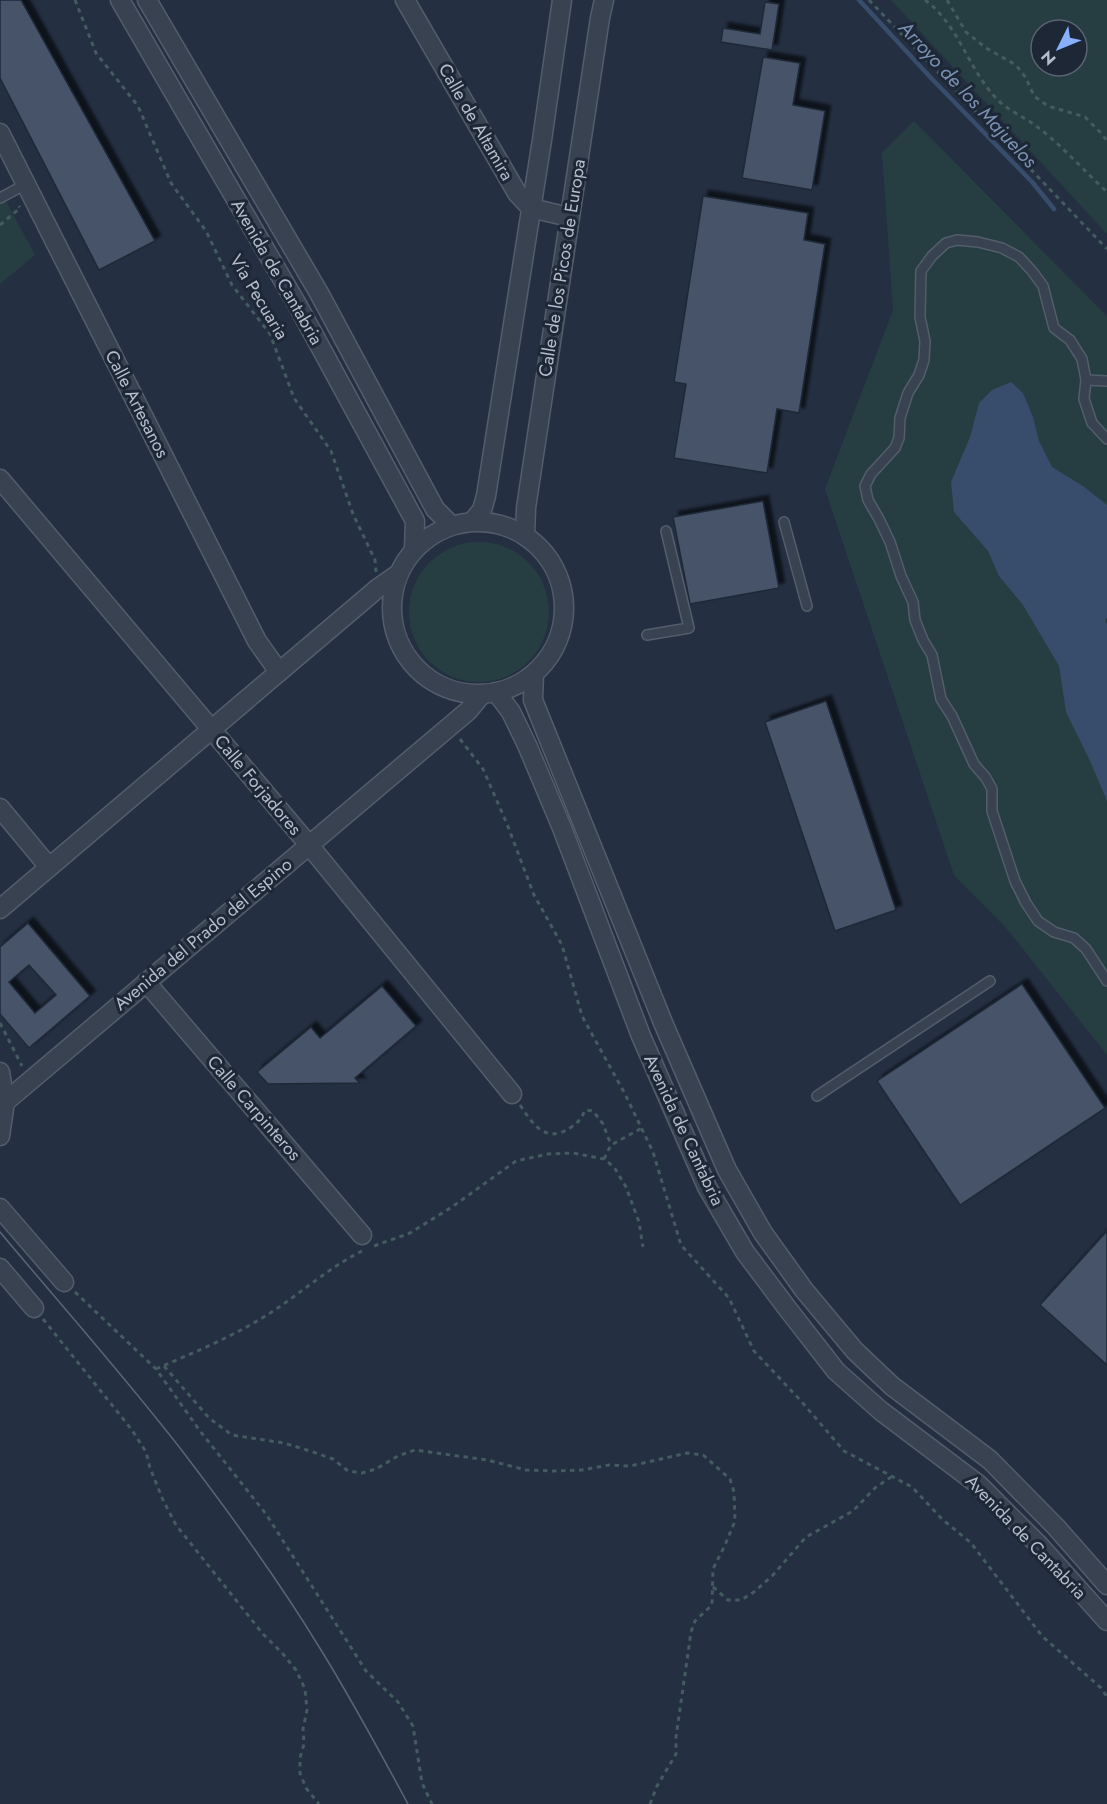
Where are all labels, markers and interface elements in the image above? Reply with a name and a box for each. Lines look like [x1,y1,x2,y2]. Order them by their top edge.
water label: Arroyo de los Majuelos [891,14,1044,174]
north arrow [1029,18,1089,78]
text: N [1036,45,1061,70]
street label: Calle de Altamira [432,59,520,185]
street label: Calle de los Picos de Europa [532,157,592,379]
street label: Avenida de Cantabria [225,194,329,350]
street label: Vía Pecuaria [223,249,295,345]
street label: Calle Artesanos [99,346,175,462]
street label: Calle Forjadores [208,729,308,841]
street label: Avenida del Prado del Espino [108,851,298,1016]
street label: Calle Carpinteros [201,1050,307,1166]
street label: Avenida de Cantabria [637,1050,731,1210]
street label: Avenida de Cantabria [960,1469,1092,1605]

